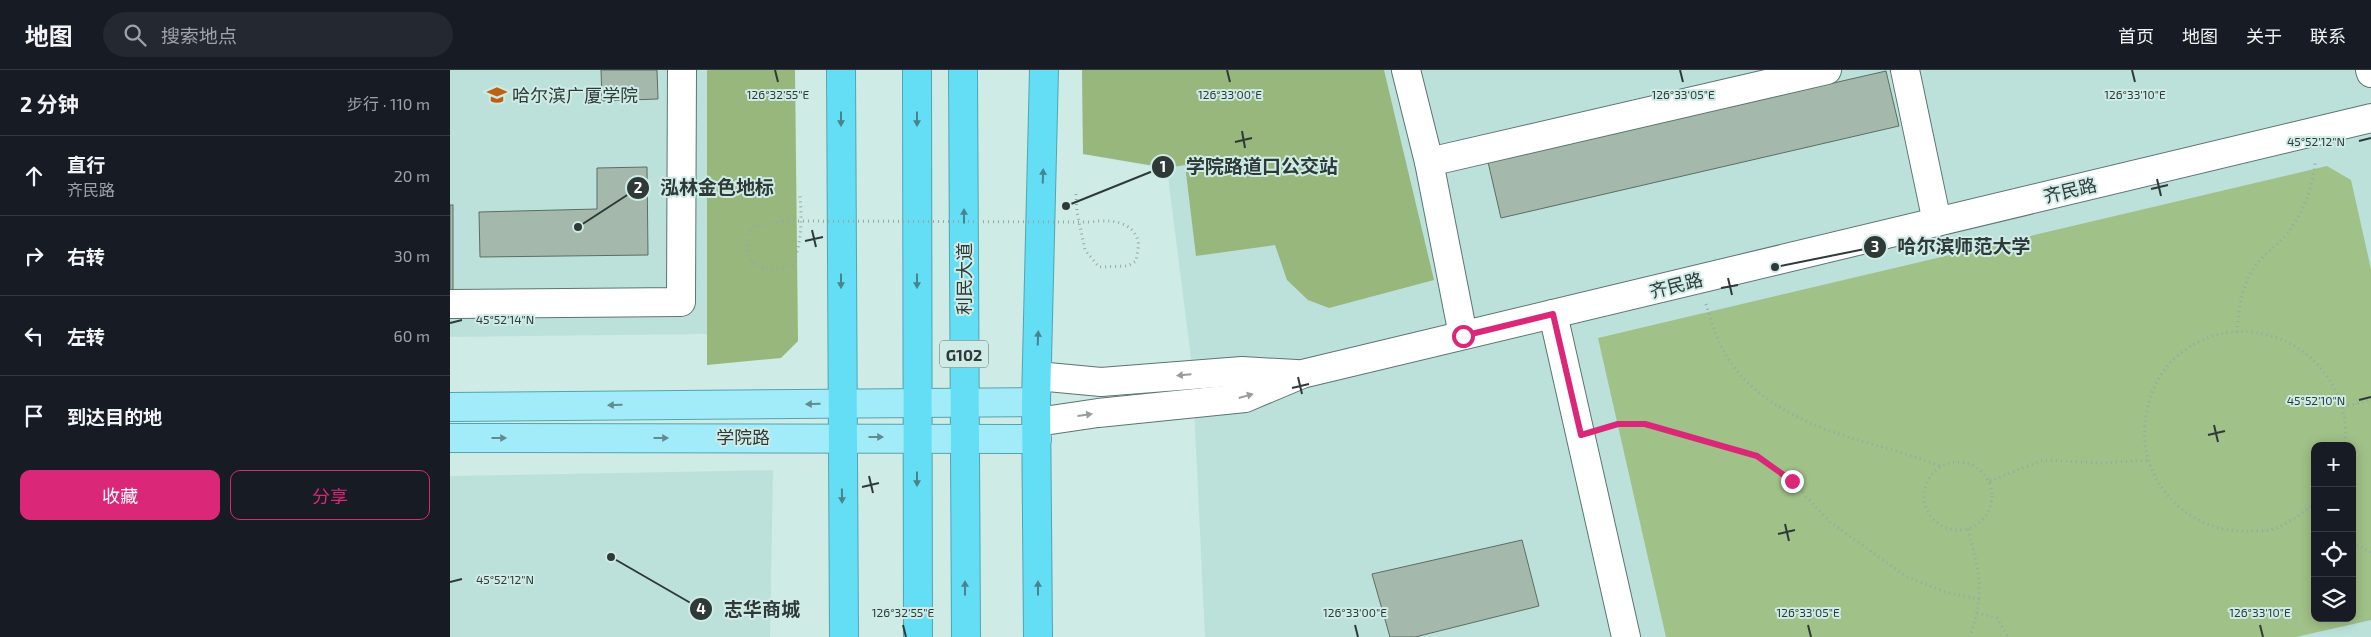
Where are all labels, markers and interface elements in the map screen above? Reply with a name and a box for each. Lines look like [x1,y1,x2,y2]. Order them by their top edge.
search box [103,12,453,57]
text: 地图 [25,21,73,50]
icon: search [121,21,149,49]
text: 搜索地点 [161,24,237,47]
text: 首页 [2118,25,2154,47]
text: 地图 [2182,25,2218,47]
text: 关于 [2246,25,2282,47]
text: 联系 [2310,25,2346,47]
school or university icon: 哈尔滨广厦学院 [486,84,508,106]
place label: 哈尔滨广厦学院 [512,84,638,106]
text: 126°32'55"E [747,87,810,101]
text: 126°33'00"E [1198,87,1262,101]
text: 126°33'05"E [1651,87,1715,101]
text: 126°33'10"E [2104,87,2166,101]
text: 2 分钟 [20,91,79,116]
text: 步行 · 110 m [347,94,430,113]
one-way arrow [837,111,845,127]
one-way arrow [913,111,921,127]
text: 45°52'12"N [2287,134,2345,148]
callout: 学院路道口公交站 [1151,150,1348,184]
text: 直行 [67,153,105,176]
text: 学院路道口公交站 [1186,154,1338,177]
text: 1 [1160,157,1166,175]
icon: ahead [20,162,48,190]
text: 20 m [394,166,430,185]
one-way arrow [1039,168,1047,184]
callout: 泓林金色地标 [625,171,784,205]
street label: 齐民路 [2041,173,2099,207]
text: 泓林金色地标 [660,175,774,198]
text: 2 [634,178,643,196]
text: 齐民路 [67,180,115,199]
one-way arrow [960,208,968,224]
callout: 哈尔滨师范大学 [1863,230,2041,264]
text: 哈尔滨师范大学 [1897,234,2031,257]
text: 3 [1871,237,1879,255]
icon: right [20,242,48,270]
street label: 利民大道 [953,243,975,315]
text: 右转 [67,245,105,268]
text: 30 m [394,246,430,265]
street label: 齐民路 [1647,268,1705,302]
one-way arrow [837,273,845,289]
one-way arrow [913,273,921,289]
text: 45°52'14"N [476,312,534,326]
icon: left [20,322,48,350]
text: 左转 [67,325,105,348]
route start [1452,325,1475,348]
text: 60 m [394,326,430,345]
one-way arrow [1034,330,1042,346]
road number: G102 [940,340,988,368]
one-way arrow [1175,372,1191,380]
one-way arrow [1238,392,1254,400]
text: 45°52'10"N [2287,393,2345,407]
one-way arrow [804,400,820,408]
icon: arrive [20,402,48,430]
one-way arrow [607,402,623,410]
text: 到达目的地 [67,405,162,428]
one-way arrow [1077,410,1093,418]
street label: 学院路 [716,426,770,448]
one-way arrow [868,433,884,441]
one-way arrow [491,434,507,442]
one-way arrow [653,434,669,442]
map controls [2311,442,2356,622]
button: + [2311,442,2356,487]
button: 收藏 [20,470,220,520]
button: 分享 [230,470,430,520]
route end [1781,470,1804,493]
one-way arrow [913,471,921,487]
button: − [2311,487,2356,532]
one-way arrow [839,488,847,504]
button: locate [2311,532,2356,577]
text: 45°52'12"N [476,572,534,586]
button: layers [2311,577,2356,622]
one-way arrow [961,580,969,596]
one-way arrow [1034,580,1042,596]
callout: 志华商城 [689,592,810,626]
text: 志华商城 [724,597,800,620]
text: 4 [696,599,706,617]
text: 126°32'55"E [872,605,935,619]
text: 126°33'00"E [1323,605,1387,619]
text: 126°33'05"E [1776,605,1840,619]
text: 126°33'10"E [2229,605,2291,619]

